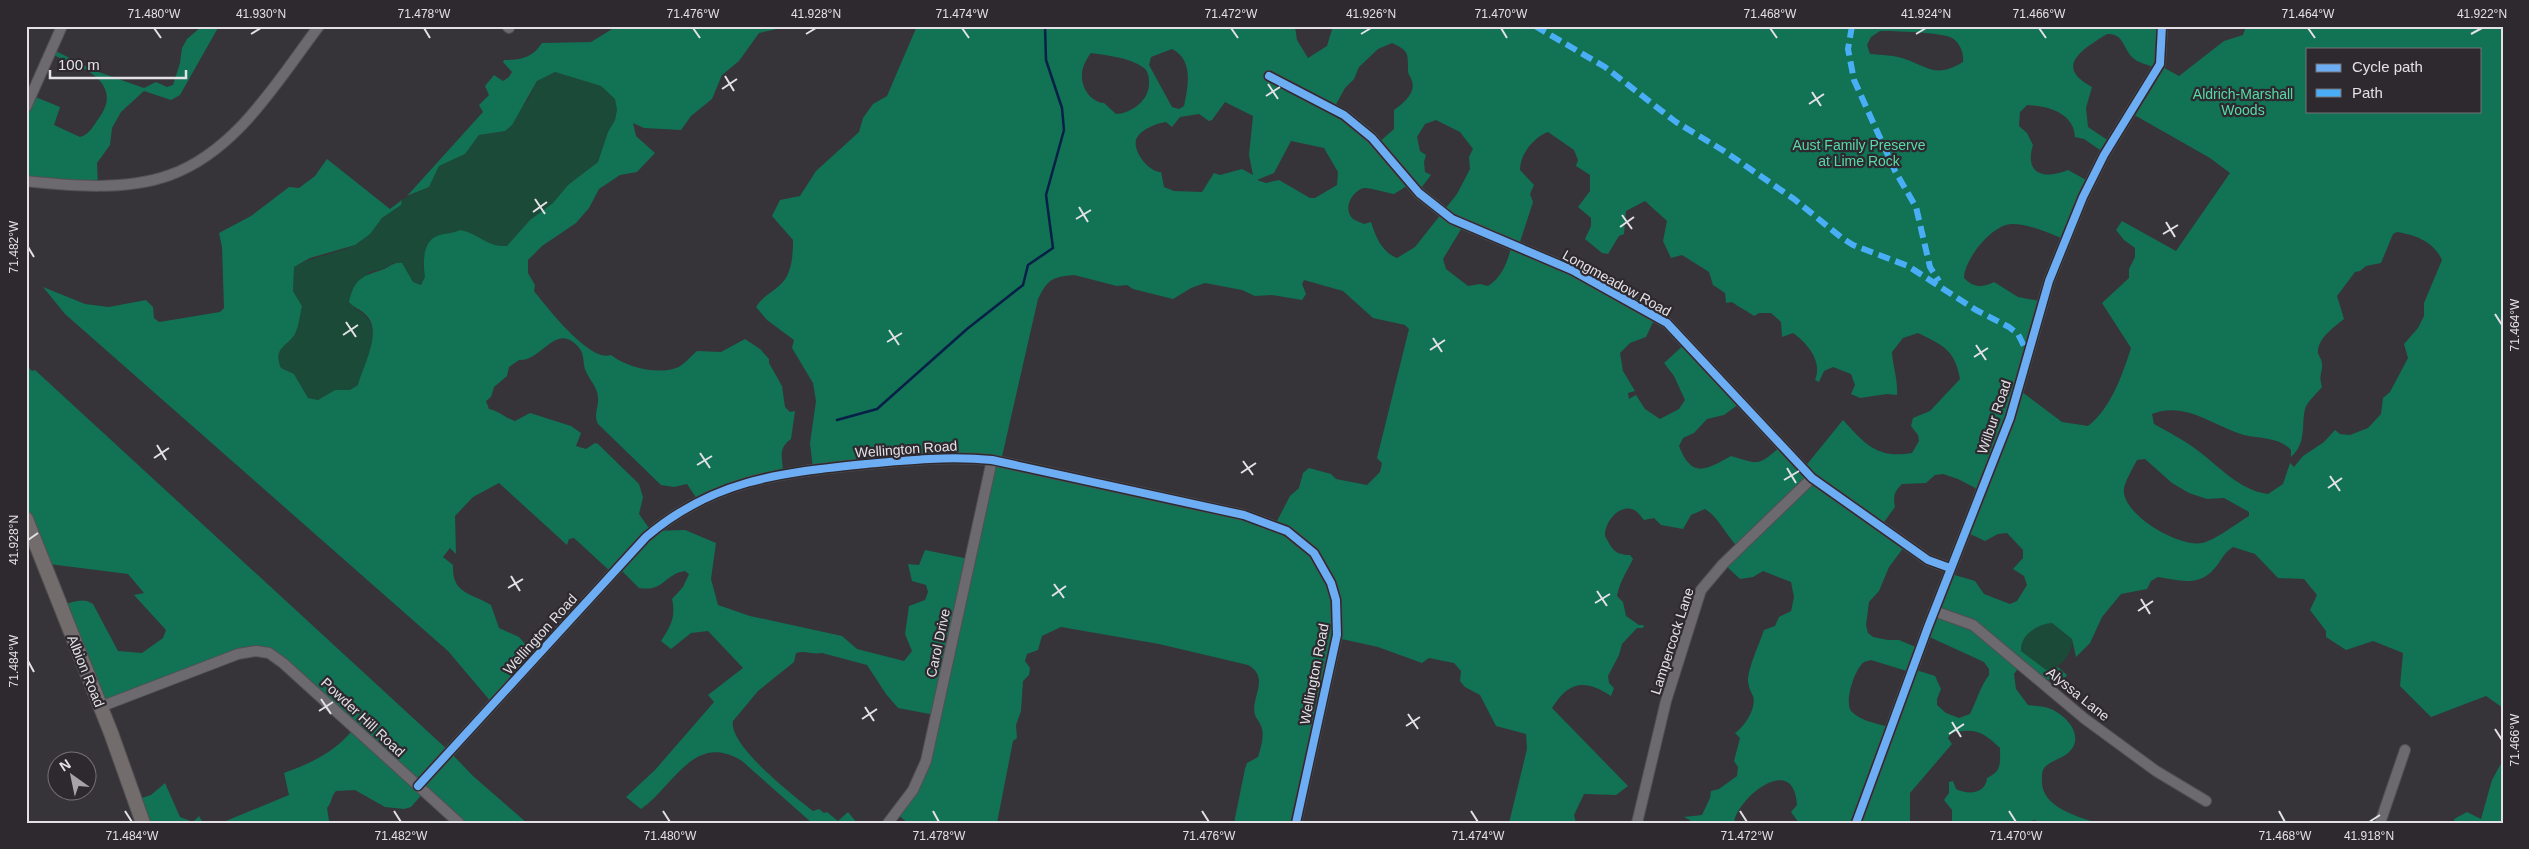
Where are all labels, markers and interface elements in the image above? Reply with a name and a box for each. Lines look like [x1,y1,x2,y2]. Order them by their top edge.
text: 71.480°W [128,7,181,21]
text: 41.930°N [236,7,286,21]
text: 71.478°W [398,7,451,21]
text: 71.476°W [667,7,720,21]
text: 41.928°N [791,7,841,21]
text: 71.474°W [936,7,989,21]
text: 71.472°W [1205,7,1258,21]
text: 41.926°N [1346,7,1396,21]
text: 71.470°W [1475,7,1528,21]
text: 71.468°W [1744,7,1797,21]
text: 41.924°N [1901,7,1951,21]
text: 71.466°W [2013,7,2066,21]
text: 71.464°W [2282,7,2335,21]
text: 41.922°N [2457,7,2507,21]
scale bar [50,48,186,80]
legend [2306,48,2482,112]
text: 100 m [58,56,100,73]
text: Cycle path [2352,58,2423,75]
text: Path [2352,84,2383,101]
park label: Aldrich-Marshall Woods [2193,86,2293,118]
park label: Aust Family Preserve at Lime Rock [1792,137,1926,169]
text: 71.482°W [7,220,21,273]
street label: Longmeadow Road [1560,247,1674,319]
text: 71.464°W [2508,298,2522,351]
street label: Wilbur Road [1974,378,2014,456]
street label: Wellington Road [854,437,958,461]
text: 41.928°N [7,515,21,565]
street label: Lampercock Lane [1647,585,1697,696]
street label: Wellington Road [500,591,580,677]
street label: Carol Drive [923,607,953,679]
street label: Wellington Road [1296,622,1332,726]
street label: Albion Road [64,633,108,709]
text: 71.484°W [7,634,21,687]
street label: Alyssa Lane [2043,664,2113,724]
street label: Powder Hill Road [318,674,408,760]
text: 71.466°W [2508,713,2522,766]
north arrow [48,752,98,802]
text: N [56,756,74,775]
text: 71.484°W [106,829,159,843]
text: 71.482°W [375,829,428,843]
text: 71.480°W [644,829,697,843]
text: 71.478°W [913,829,966,843]
text: 71.476°W [1183,829,1236,843]
text: 71.474°W [1452,829,1505,843]
text: 71.472°W [1721,829,1774,843]
text: 71.470°W [1990,829,2043,843]
text: 71.468°W [2259,829,2312,843]
text: 41.918°N [2344,829,2394,843]

